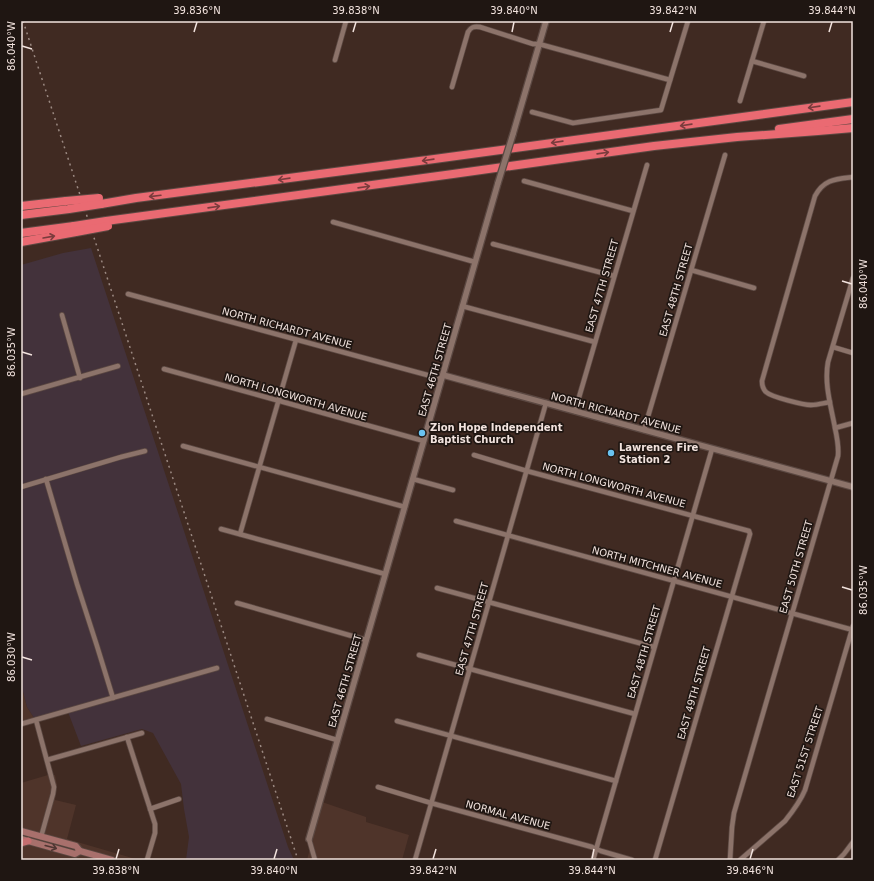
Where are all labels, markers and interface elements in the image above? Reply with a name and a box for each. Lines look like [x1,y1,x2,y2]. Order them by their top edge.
text: 39.836°N [173,5,221,16]
text: 39.838°N [332,5,380,16]
text: 39.840°N [490,5,538,16]
text: 39.842°N [649,5,697,16]
text: 39.844°N [808,5,856,16]
text: 86.040°W [6,21,17,71]
one-way arrow [808,103,821,111]
one-way arrow [680,121,693,129]
one-way arrow [551,138,564,146]
one-way arrow [596,149,609,157]
one-way arrow [422,156,435,164]
one-way arrow [278,175,291,183]
one-way arrow [357,183,370,190]
one-way arrow [149,192,162,200]
one-way arrow [207,203,220,211]
one-way arrow [42,233,55,241]
street label: EAST 47TH STREET [583,237,621,334]
street label: EAST 48TH STREET [657,241,695,338]
text: 86.040°W [858,259,869,309]
street label: NORTH RICHARDT AVENUE [221,305,353,351]
street label: EAST 46TH STREET [416,321,454,418]
text: 86.035°W [6,327,17,377]
street label: NORTH LONGWORTH AVENUE [223,371,369,423]
street label: NORTH RICHARDT AVENUE [550,390,682,436]
place label: Zion Hope Independent Baptist Church [430,422,563,445]
marker: Zion Hope Independent Baptist Church [417,428,427,438]
place label: Lawrence Fire Station 2 [619,442,699,465]
marker: Lawrence Fire Station 2 [606,448,616,458]
street label: NORTH LONGWORTH AVENUE [541,461,687,509]
street label: EAST 50TH STREET [777,518,815,615]
street label: NORTH MITCHNER AVENUE [591,544,723,590]
text: 86.035°W [858,565,869,615]
street label: EAST 47TH STREET [453,580,491,677]
street label: EAST 48TH STREET [625,603,663,700]
text: 86.030°W [6,632,17,682]
street label: EAST 46TH STREET [326,632,364,729]
street label: EAST 49TH STREET [675,644,713,741]
street label: EAST 51ST STREET [785,704,825,799]
street label: NORMAL AVENUE [465,798,551,832]
one-way arrow [44,844,57,851]
text: 39.838°N [92,865,140,876]
text: 39.840°N [250,865,298,876]
text: 39.842°N [409,865,457,876]
text: 39.844°N [568,865,616,876]
text: 39.846°N [726,865,774,876]

